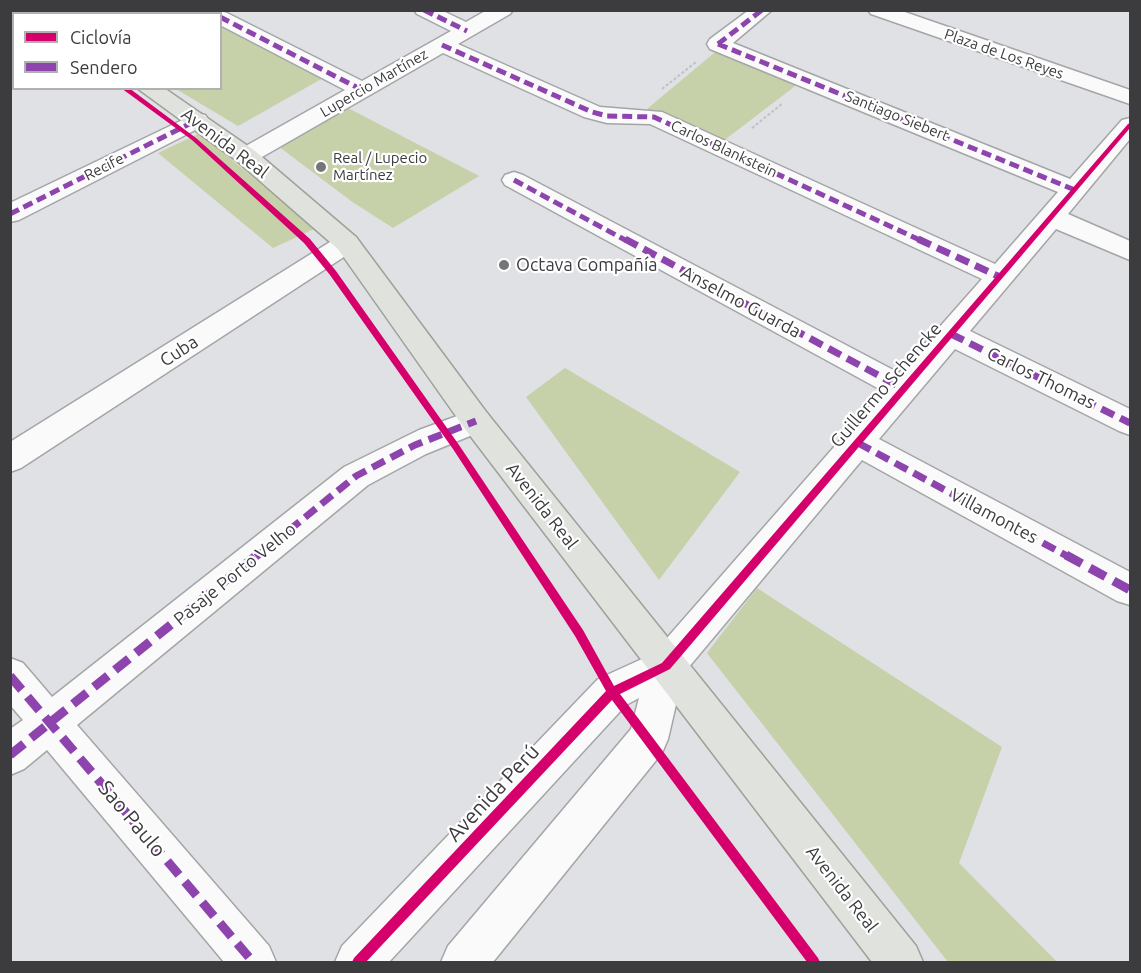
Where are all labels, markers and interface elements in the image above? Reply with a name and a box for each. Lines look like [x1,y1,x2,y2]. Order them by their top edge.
legend [12,12,222,90]
street label: Plaza de Los Reyes [942,25,1066,83]
text: Ciclovía [70,27,131,47]
street label: Lupercio Martínez [317,45,431,121]
text: Sendero [70,57,137,77]
street label: Santiago Siebert [842,87,952,145]
street label: Avenida Real [177,103,273,183]
street label: Carlos Blankstein [668,116,780,182]
street label: Recife [81,149,127,185]
place label: Real / Lupecio Martínez [333,149,427,184]
marker: Real / Lupecio Martínez [314,160,328,174]
place label: Octava Compañía [516,254,658,276]
marker: Octava Compañía [497,258,511,272]
street label: Anselmo Guarda [677,261,805,343]
street label: Guillermo Schencke [826,318,946,452]
street label: Cuba [156,331,202,371]
street label: Carlos Thomas [983,342,1099,414]
street label: Avenida Real [502,458,582,554]
street label: Villamontes [946,484,1042,548]
street label: Pasaje Porto Velho [169,518,301,630]
street label: Avenida Perú [442,739,544,847]
street label: Sao Paulo [93,776,171,862]
street label: Avenida Real [802,841,882,937]

